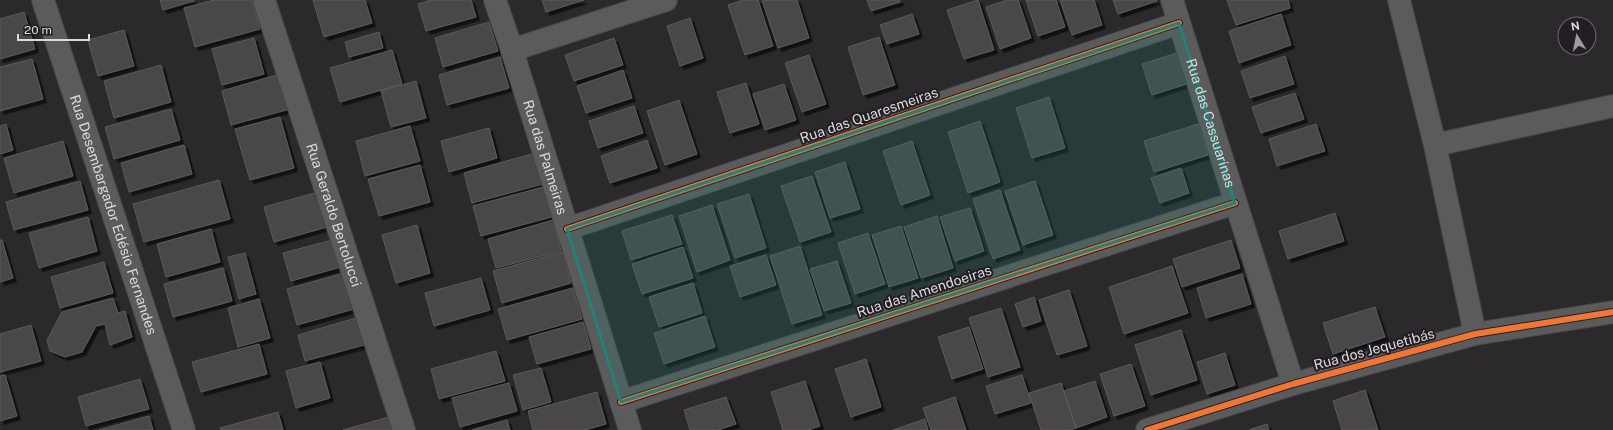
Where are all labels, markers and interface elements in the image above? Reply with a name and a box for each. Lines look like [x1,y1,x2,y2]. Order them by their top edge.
scale bar [18,16,89,42]
north arrow [1557,16,1597,56]
text: N [1570,19,1581,33]
text: 20 m [24,23,52,37]
street label: Rua das Cassuarínas [1183,57,1239,189]
street label: Rua das Quaresmeiras [798,84,940,146]
street label: Rua Desembargador Edésio Fernandes [67,93,160,337]
street label: Rua das Palmeiras [520,98,571,216]
street label: Rua Geraldo Bertolucci [303,141,365,289]
street label: Rua das Amendoeiras [855,262,993,320]
street label: Rua dos Jequetibás [1312,325,1436,373]

